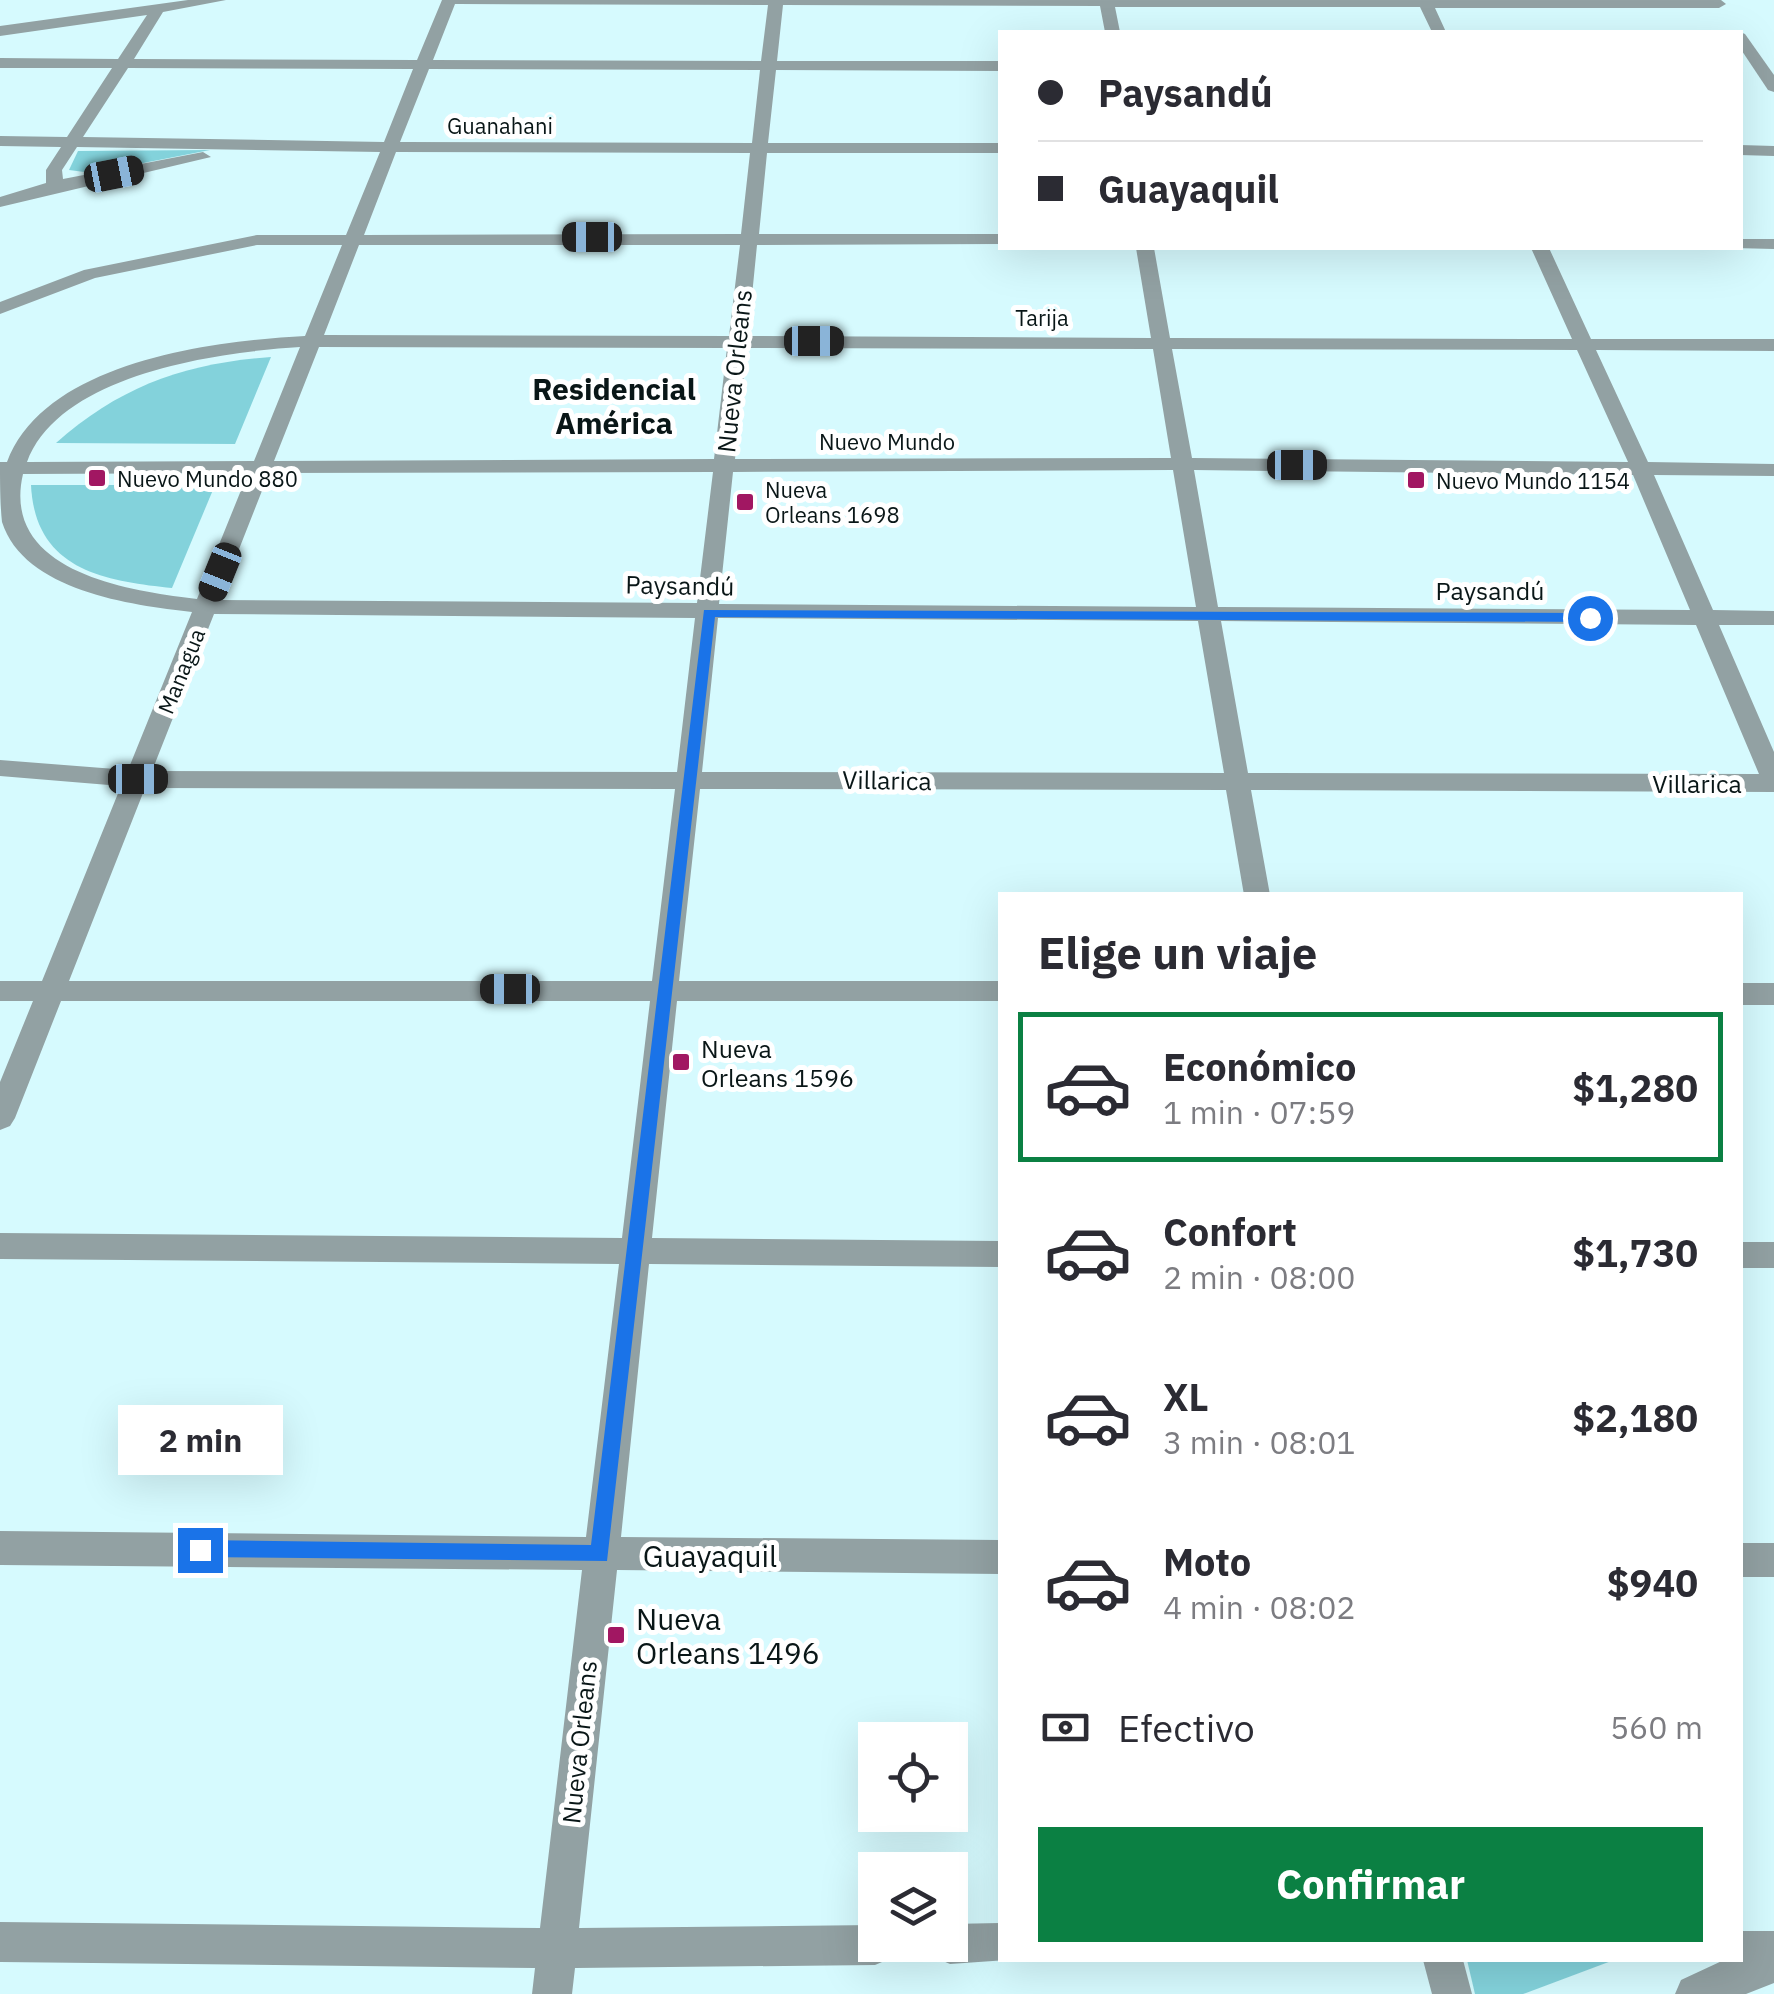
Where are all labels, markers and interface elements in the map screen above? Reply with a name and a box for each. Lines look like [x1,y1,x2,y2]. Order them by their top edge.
text: Paysandú [1098,68,1273,117]
street label: Guanahani [447,111,553,140]
car [82,154,146,194]
text: Guayaquil [1098,164,1279,213]
car [562,222,622,252]
street label: Nueva Orleans [709,288,759,454]
street label: Tarija [1015,303,1069,332]
car [784,326,844,356]
district label: Residencial América [532,369,696,442]
street label: Nuevo Mundo [819,427,955,456]
car [1267,450,1327,480]
place label: Nuevo Mundo 880 [117,464,298,493]
place label: Nuevo Mundo 1154 [1436,466,1630,495]
marker: Nuevo Mundo 880 [86,467,108,489]
marker: Nuevo Mundo 1154 [1405,469,1427,491]
place label: Nueva Orleans 1698 [765,475,900,529]
marker: Nueva Orleans 1698 [734,491,756,513]
car [195,539,245,605]
street label: Paysandú [625,568,735,602]
street label: Paysandú [1436,574,1544,607]
route start [1568,596,1613,641]
street label: Managua [151,624,211,718]
street label: Villarica [842,763,932,797]
car [108,764,168,794]
street label: Villarica [1652,767,1742,800]
text: Elige un viaje [1038,923,1317,981]
car [480,974,540,1004]
place label: Nueva Orleans 1596 [701,1032,854,1094]
icon: car [1043,1042,1133,1132]
text: Económico [1163,1042,1356,1091]
marker: Nueva Orleans 1596 [670,1051,692,1073]
text: $1,280 [1572,1063,1698,1112]
text: 1 min · 07:59 [1163,1091,1356,1133]
icon: car [1043,1207,1133,1297]
text: Confort [1163,1207,1297,1256]
text: $1,730 [1572,1228,1698,1277]
text: 2 min · 08:00 [1163,1256,1356,1298]
icon: car [1043,1372,1133,1462]
text: XL [1163,1372,1209,1421]
text: $2,180 [1572,1393,1698,1442]
callout: 2 min [118,1405,282,1475]
text: 2 min [159,1419,242,1461]
text: 3 min · 08:01 [1163,1421,1356,1463]
route end [178,1528,223,1573]
street label: Guayaquil [643,1536,777,1575]
icon: car [1043,1537,1133,1627]
text: Moto [1163,1537,1251,1586]
text: $940 [1607,1558,1698,1607]
text: 4 min · 08:02 [1163,1586,1356,1628]
place label: Nueva Orleans 1496 [636,1599,820,1672]
marker: Nueva Orleans 1496 [605,1624,627,1646]
street label: Nueva Orleans [554,1659,604,1825]
icon: cash [1038,1700,1093,1755]
text: Efectivo [1118,1703,1255,1752]
text: 560 m [1610,1706,1703,1748]
map controls [858,1722,968,1962]
button: locate [858,1722,968,1832]
button: Confirmar [1038,1827,1703,1942]
button: layers [858,1852,968,1962]

